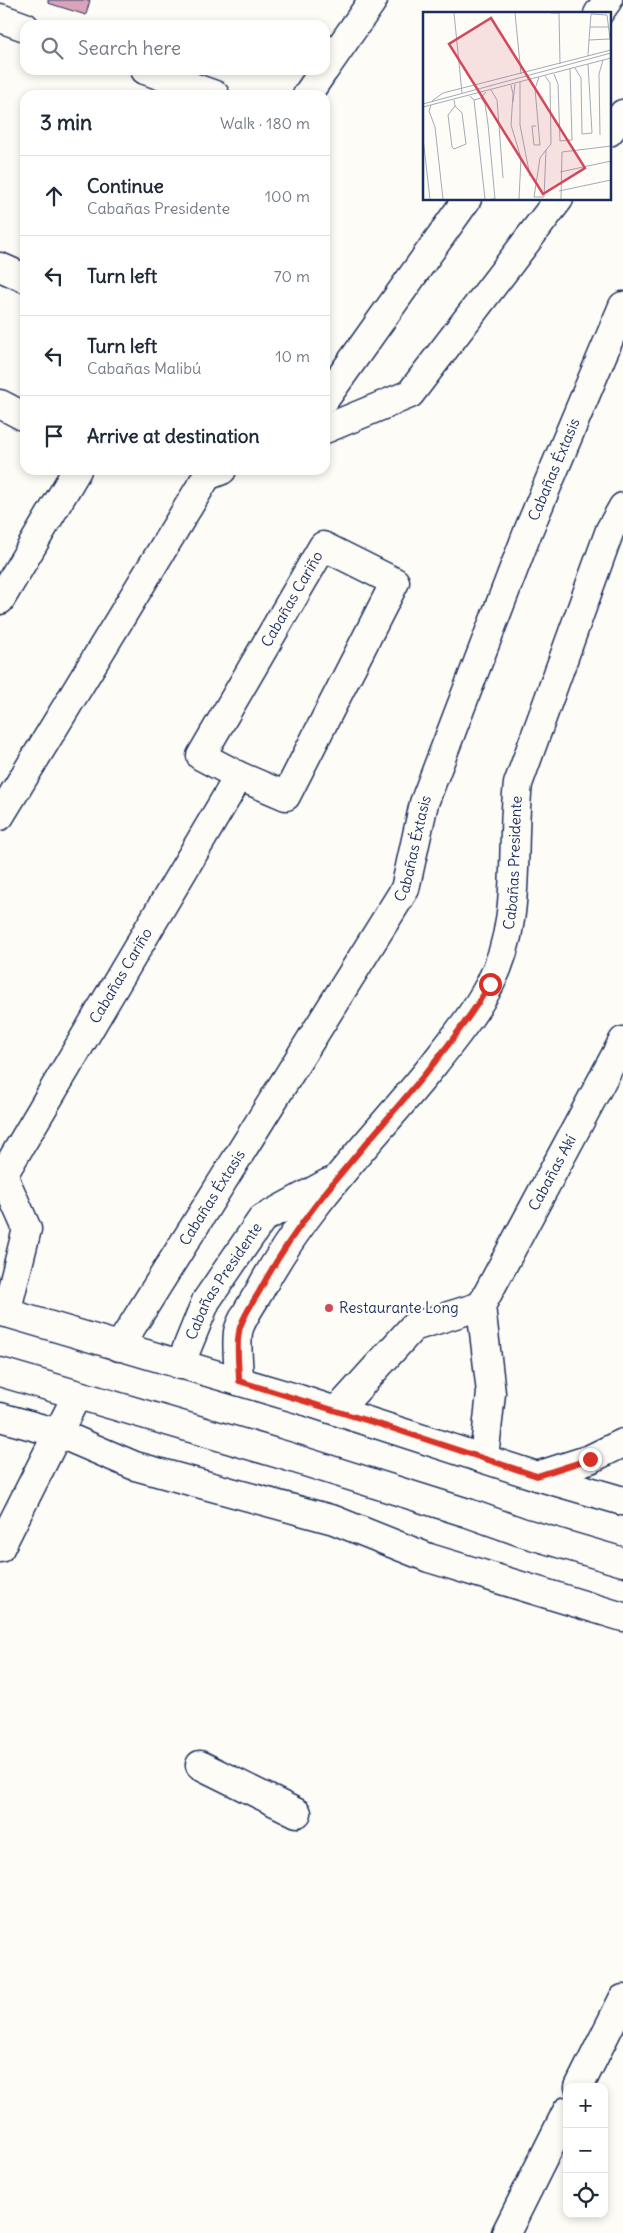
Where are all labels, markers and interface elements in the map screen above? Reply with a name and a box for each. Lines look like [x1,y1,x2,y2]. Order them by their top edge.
inset map [423,12,610,200]
search box [20,20,330,75]
icon: search [38,34,66,62]
text: Search here [78,36,181,60]
text: 3 min [40,109,92,136]
text: Walk · 180 m [220,113,310,133]
text: Continue [87,174,164,198]
icon: ahead [40,182,68,210]
text: 100 m [265,186,310,206]
text: Cabañas Presidente [87,198,230,218]
icon: left [40,262,68,290]
text: Turn left [87,264,157,288]
text: 70 m [274,266,310,286]
text: Turn left [87,334,157,358]
icon: left [40,342,68,370]
text: 10 m [275,346,310,366]
text: Cabañas Malibú [87,358,201,378]
street label: Cabañas Éxtasis [524,415,584,524]
icon: arrive [40,422,68,450]
text: Arrive at destination [87,424,260,448]
street label: Cabañas Cariño [256,547,327,650]
street label: Cabañas Éxtasis [389,792,435,905]
street label: Cabañas Presidente [499,795,526,931]
street label: Cabañas Cariño [85,924,156,1027]
route start [479,973,502,996]
street label: Cabañas Akí [524,1131,580,1214]
street label: Cabañas Éxtasis [175,1146,249,1249]
street label: Cabañas Presidente [181,1219,266,1343]
place label: Restaurante Long [339,1298,459,1317]
marker: Restaurante Long [323,1302,335,1314]
route end [579,1448,602,1471]
map controls [563,2083,608,2218]
button: + [563,2083,608,2128]
button: − [563,2128,608,2173]
button: locate [563,2173,608,2218]

